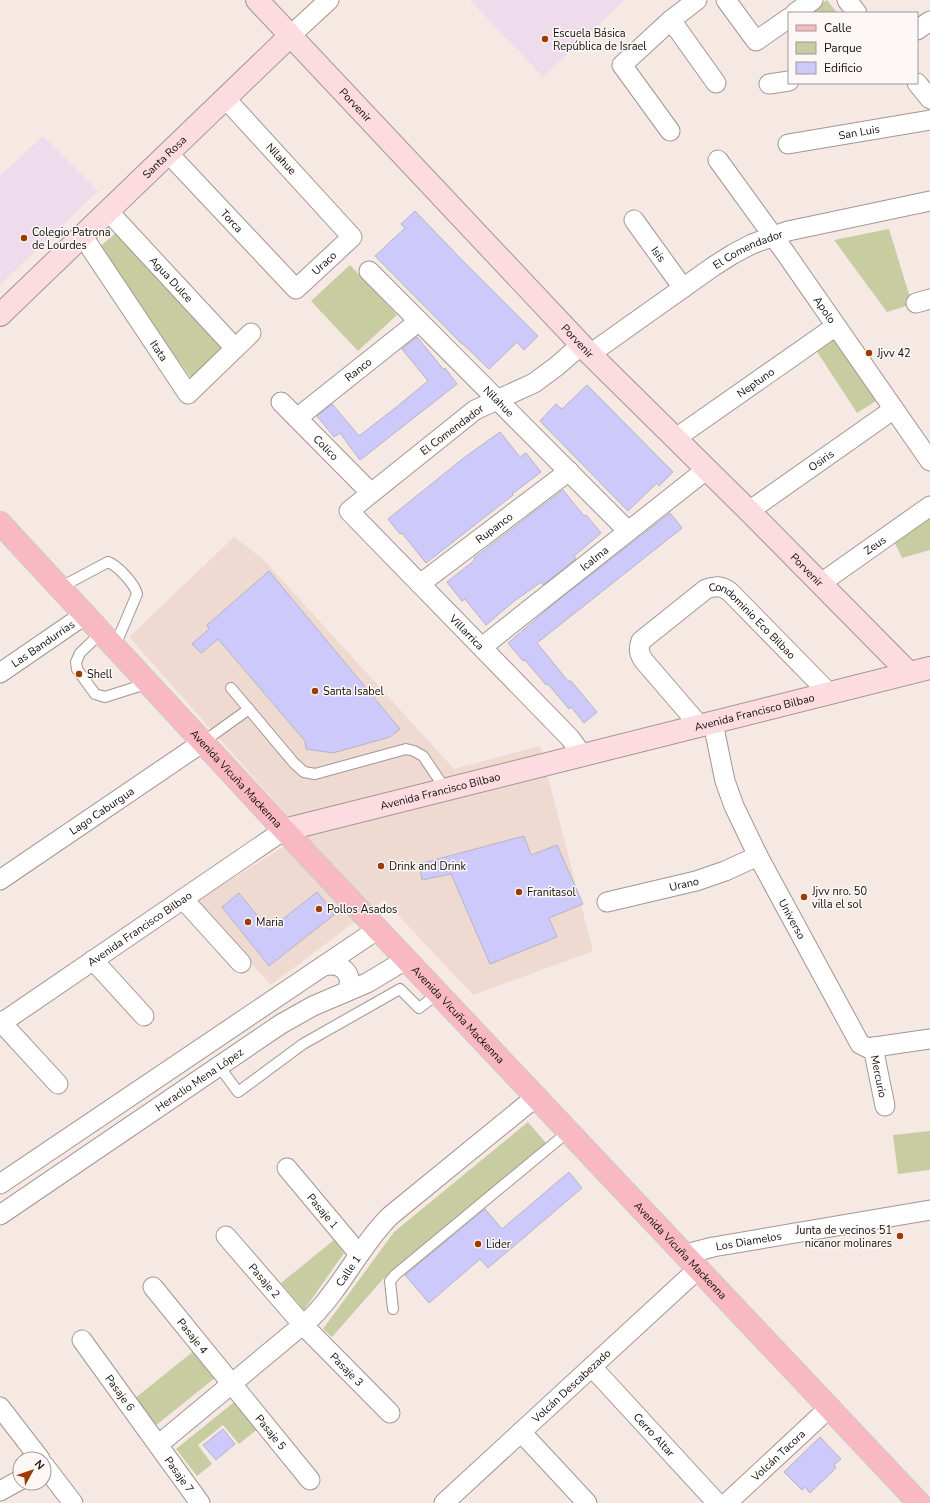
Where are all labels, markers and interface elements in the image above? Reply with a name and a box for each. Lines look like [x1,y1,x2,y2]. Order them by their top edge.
legend [788,12,918,84]
text: Calle [824,20,852,36]
place label: Escuela Básica República de Israel [553,26,647,54]
marker: Escuela Básica República de Israel [540,34,550,44]
text: Parque [824,40,862,56]
text: Edificio [824,60,863,76]
street label: Porvenir [336,85,375,125]
street label: San Luis [837,121,881,143]
street label: Santa Rosa [139,132,190,182]
street label: Nilahue [263,140,300,178]
street label: Torca [217,206,246,236]
place label: Colegio Patrona de Lourdes [32,225,111,253]
street label: El Comendador [710,226,785,272]
marker: Colegio Patrona de Lourdes [19,233,29,243]
street label: Isis [648,243,669,265]
street label: Uraco [308,248,340,278]
street label: Agua Dulce [146,253,196,306]
street label: Apolo [810,293,840,326]
street label: Porvenir [558,321,597,361]
street label: Itata [147,337,172,364]
place label: Jjvv 42 [876,346,911,361]
marker: Jjvv 42 [864,348,874,358]
street label: Ranco [341,354,375,385]
street label: Neptuno [734,364,777,401]
street label: Nilahue [480,383,518,420]
street label: El Comendador [417,401,487,459]
street label: Colico [310,432,342,463]
street label: Osiris [805,446,837,475]
street label: Rupanco [472,509,516,547]
street label: Zeus [861,532,889,558]
street label: Icalma [577,542,612,574]
street label: Porvenir [787,550,827,590]
street label: Condominio Eco Bilbao [707,579,799,662]
street label: Villarrica [446,611,488,653]
street label: Las Bandurrias [8,617,78,671]
place label: Shell [87,667,113,682]
marker: Shell [74,669,84,679]
place label: Santa Isabel [323,684,385,699]
marker: Santa Isabel [310,686,320,696]
street label: Avenida Francisco Bilbao [693,690,816,734]
street label: Avenida Vicuña Mackenna [187,726,286,831]
street label: Avenida Francisco Bilbao [378,769,502,813]
street label: Lago Caburgua [66,783,137,838]
place label: Drink and Drink [389,859,466,874]
marker: Drink and Drink [376,861,386,871]
street label: Urano [668,873,700,895]
place label: Jjvv nro. 50 villa el sol [811,884,867,912]
place label: Franitasol [527,885,577,900]
marker: Franitasol [514,887,524,897]
street label: Avenida Francisco Bilbao [84,888,195,970]
marker: Jjvv nro. 50 villa el sol [799,892,809,902]
street label: Universo [775,896,809,942]
place label: Pollos Asados [327,902,397,917]
marker: Pollos Asados [314,904,324,914]
place label: Maria [256,915,284,930]
marker: Maria [243,917,253,927]
street label: Avenida Vicuña Mackenna [408,962,508,1067]
street label: Heraclio Mena López [152,1044,246,1115]
street label: Mercurio [867,1054,891,1099]
street label: Pasaje 1 [304,1190,342,1232]
street label: Avenida Vicuña Mackenna [631,1198,730,1303]
place label: Junta de vecinos 51 nicanor molinares [795,1223,892,1251]
street label: Los Diamelos [714,1228,783,1254]
marker: Junta de vecinos 51 nicanor molinares [895,1231,905,1241]
place label: Lider [486,1237,511,1252]
marker: Lider [473,1239,483,1249]
street label: Calle 1 [332,1252,364,1289]
street label: Pasaje 2 [245,1260,284,1301]
street label: Pasaje 4 [174,1315,212,1357]
street label: Volcán Descabezado [528,1346,614,1427]
street label: Pasaje 3 [327,1349,367,1389]
street label: Pasaje 6 [102,1371,139,1414]
street label: Cerro Altar [630,1410,678,1460]
street label: Pasaje 5 [252,1411,290,1453]
street label: Volcán Tacora [747,1426,809,1485]
north arrow [12,1451,52,1491]
street label: Pasaje 7 [161,1453,198,1496]
text: N [31,1457,48,1473]

